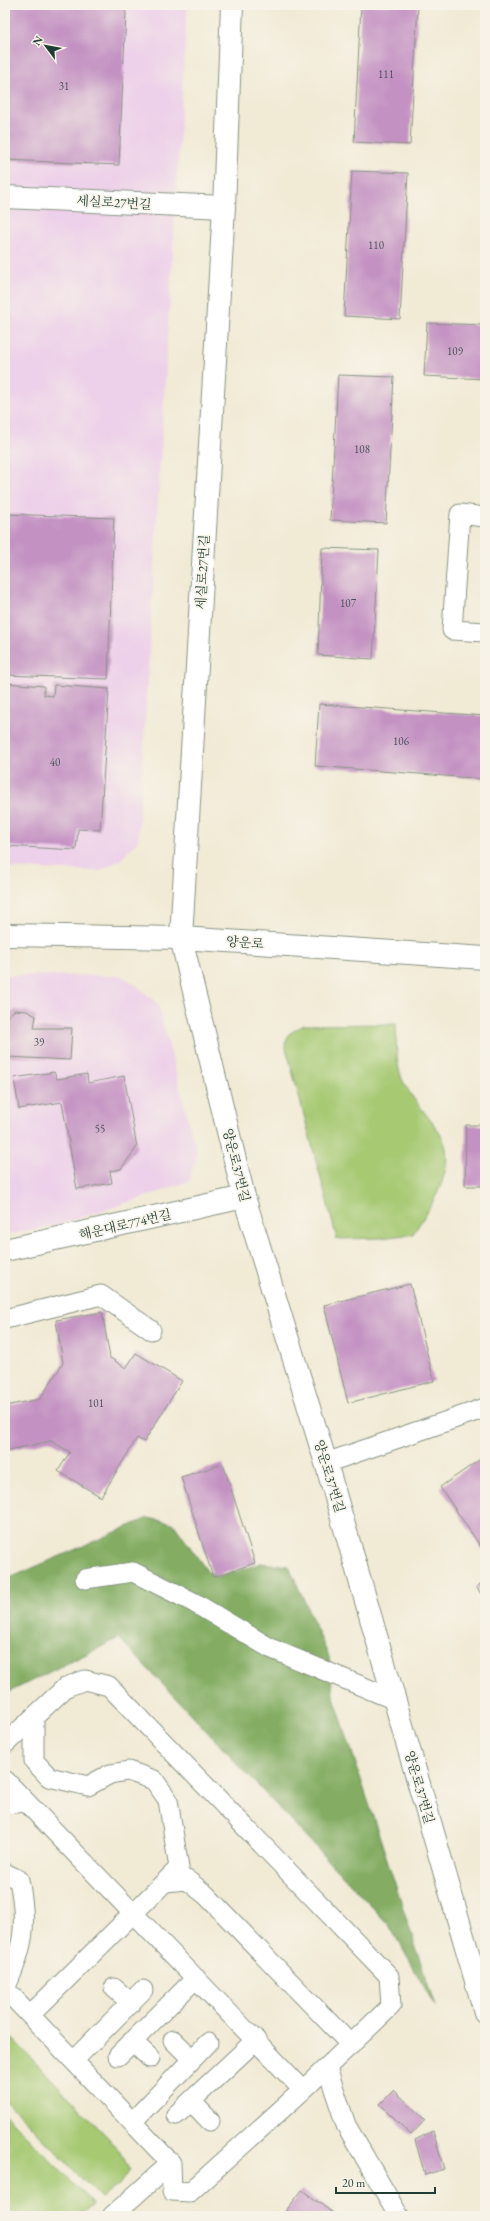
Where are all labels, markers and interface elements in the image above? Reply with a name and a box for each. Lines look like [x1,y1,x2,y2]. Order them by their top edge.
north arrow [26,26,66,66]
text: N [29,33,46,48]
house number: 111 [378,67,394,81]
house number: 31 [59,79,69,93]
street label: 세실로27번길 [76,192,152,213]
house number: 110 [368,238,384,252]
house number: 109 [447,344,464,358]
house number: 108 [354,442,370,456]
street label: 세실로27번길 [192,534,213,610]
house number: 107 [340,596,357,610]
house number: 106 [393,734,410,748]
house number: 40 [50,755,60,769]
street label: 양운로 [226,933,265,952]
house number: 39 [34,1035,45,1049]
house number: 55 [95,1121,105,1135]
street label: 양운로37번길 [219,1127,254,1204]
street label: 해운대로774번길 [77,1206,173,1243]
house number: 101 [88,1396,104,1410]
street label: 양운로37번길 [310,1438,349,1515]
street label: 양운로37번길 [401,1749,438,1826]
scale bar [336,2169,435,2195]
text: 20 m [342,2175,366,2191]

